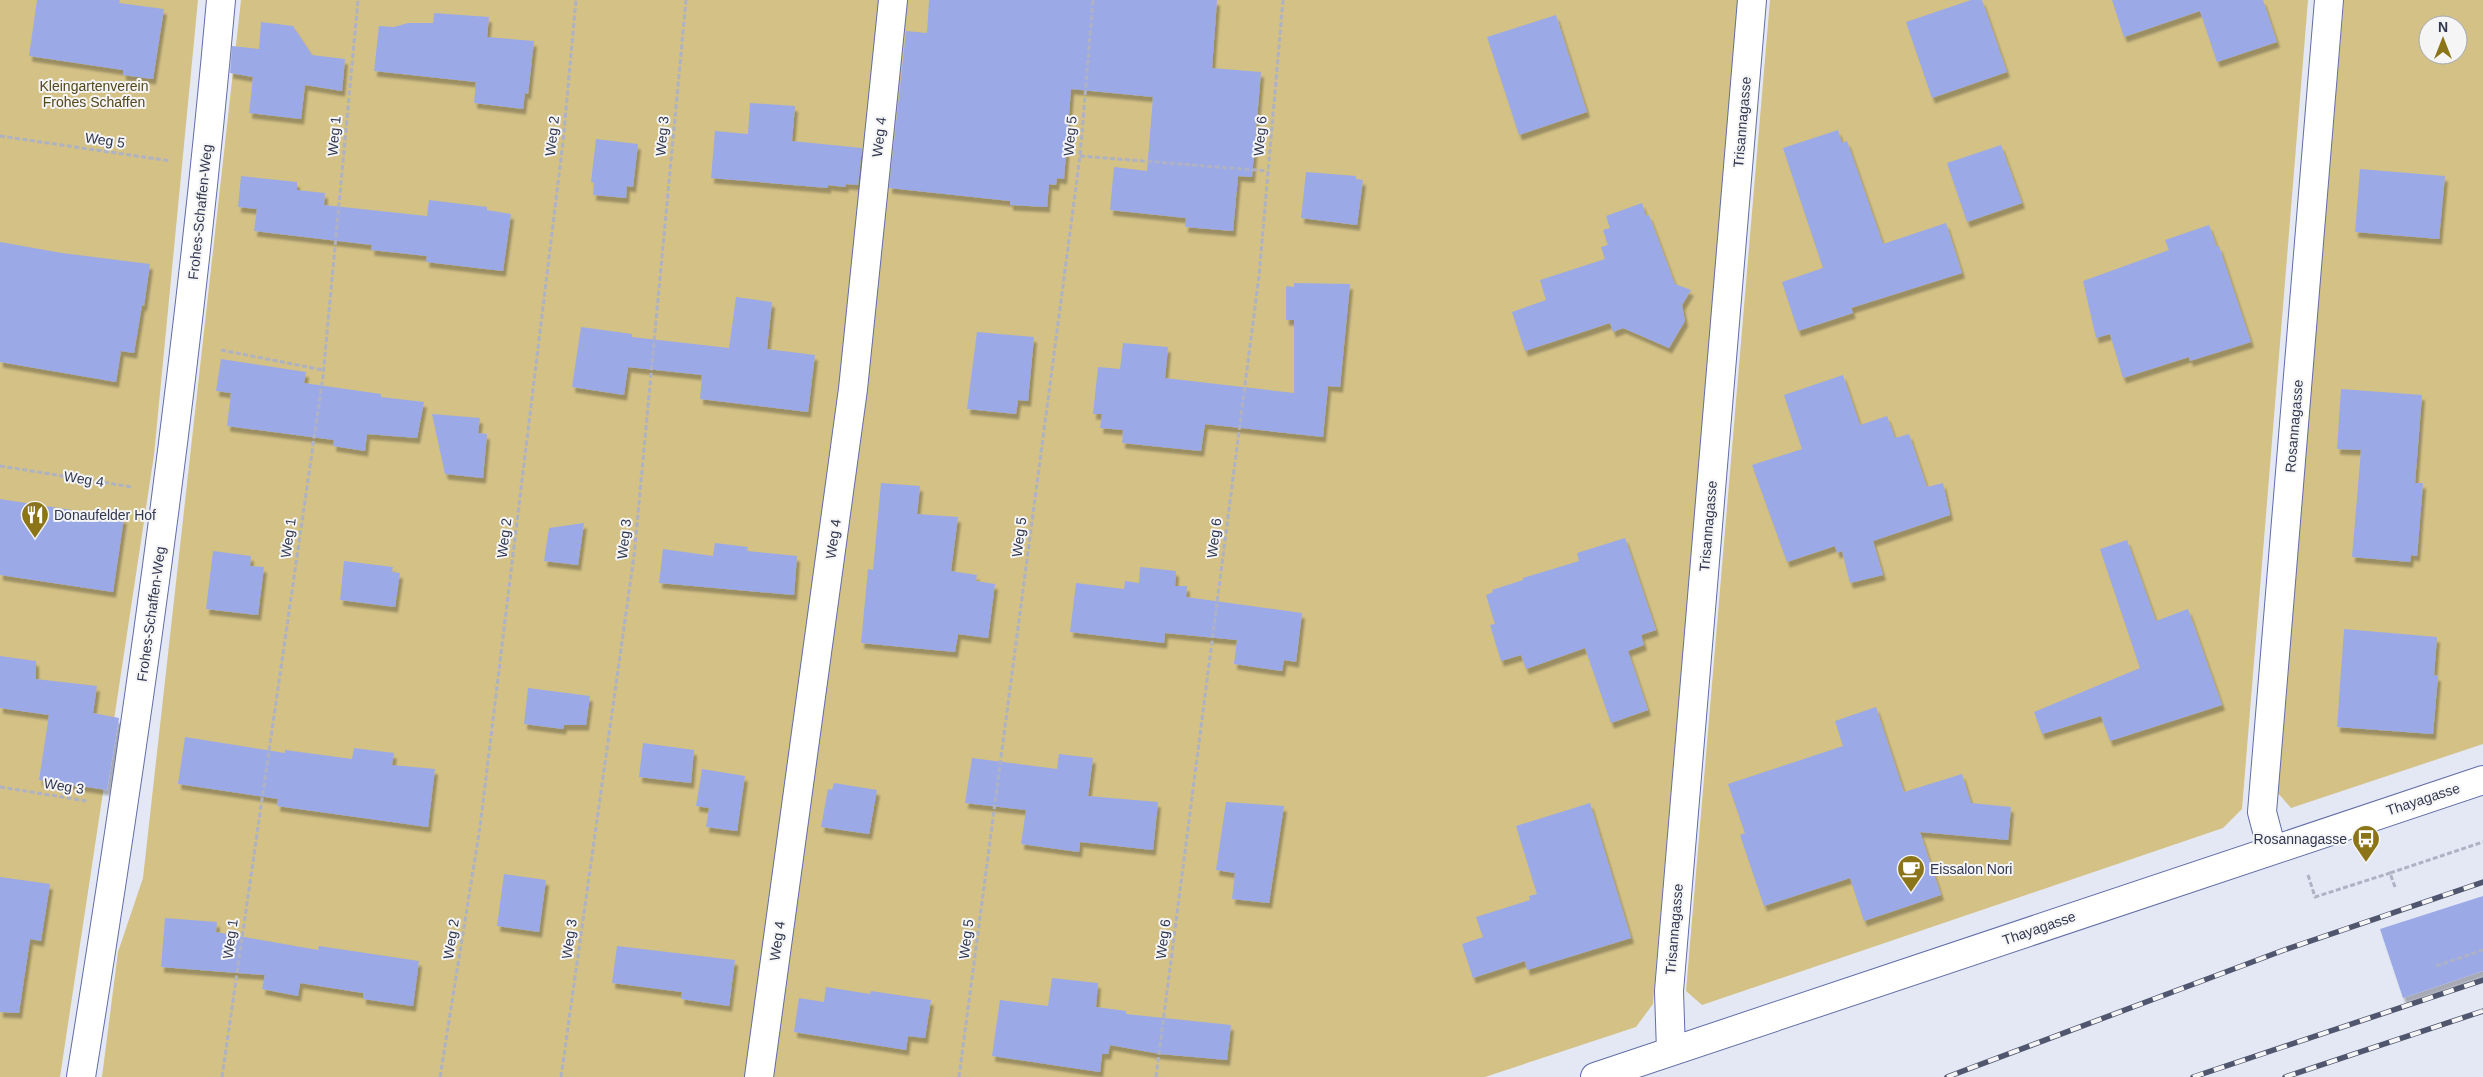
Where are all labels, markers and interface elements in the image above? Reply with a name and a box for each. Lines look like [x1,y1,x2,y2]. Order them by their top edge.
north arrow [2418,15,2468,65]
text: N [2438,19,2448,35]
street label: Trisannagasse [1730,76,1754,168]
park label: Kleingartenverein Frohes Schaffen [40,78,148,110]
street label: Weg 1 [324,115,344,157]
street label: Weg 2 [542,115,562,157]
street label: Weg 3 [652,115,672,157]
street label: Weg 5 [1060,115,1080,157]
street label: Weg 6 [1250,115,1270,157]
street label: Weg 4 [869,116,889,158]
street label: Weg 5 [84,129,126,151]
street label: Frohes-Schaffen-Weg [185,143,215,281]
street label: Rosannagasse [2282,379,2306,473]
street label: Weg 4 [63,468,105,490]
street label: Trisannagasse [1696,480,1720,572]
restaurant icon: Donaufelder Hof [20,500,50,539]
place label: Donaufelder Hof [54,507,156,523]
street label: Weg 5 [1009,516,1029,558]
street label: Weg 1 [277,517,299,559]
street label: Weg 2 [494,517,514,559]
street label: Weg 6 [1204,517,1224,559]
street label: Weg 3 [614,518,634,560]
street label: Weg 4 [822,518,844,560]
street label: Frohes-Schaffen-Weg [134,545,168,683]
street label: Weg 3 [43,775,85,797]
street label: Thayagasse [2384,780,2462,818]
bus stop icon: Rosannagasse [2351,824,2381,863]
place label: Rosannagasse [2254,831,2347,847]
cafe icon: Eissalon Nori [1896,854,1926,893]
place label: Eissalon Nori [1930,861,2012,877]
street label: Trisannagasse [1662,883,1686,975]
street label: Thayagasse [2000,908,2078,948]
street label: Weg 1 [219,918,241,960]
street label: Weg 2 [440,918,462,960]
street label: Weg 3 [558,918,580,960]
street label: Weg 5 [956,918,976,960]
street label: Weg 6 [1153,918,1173,960]
street label: Weg 4 [766,920,788,962]

